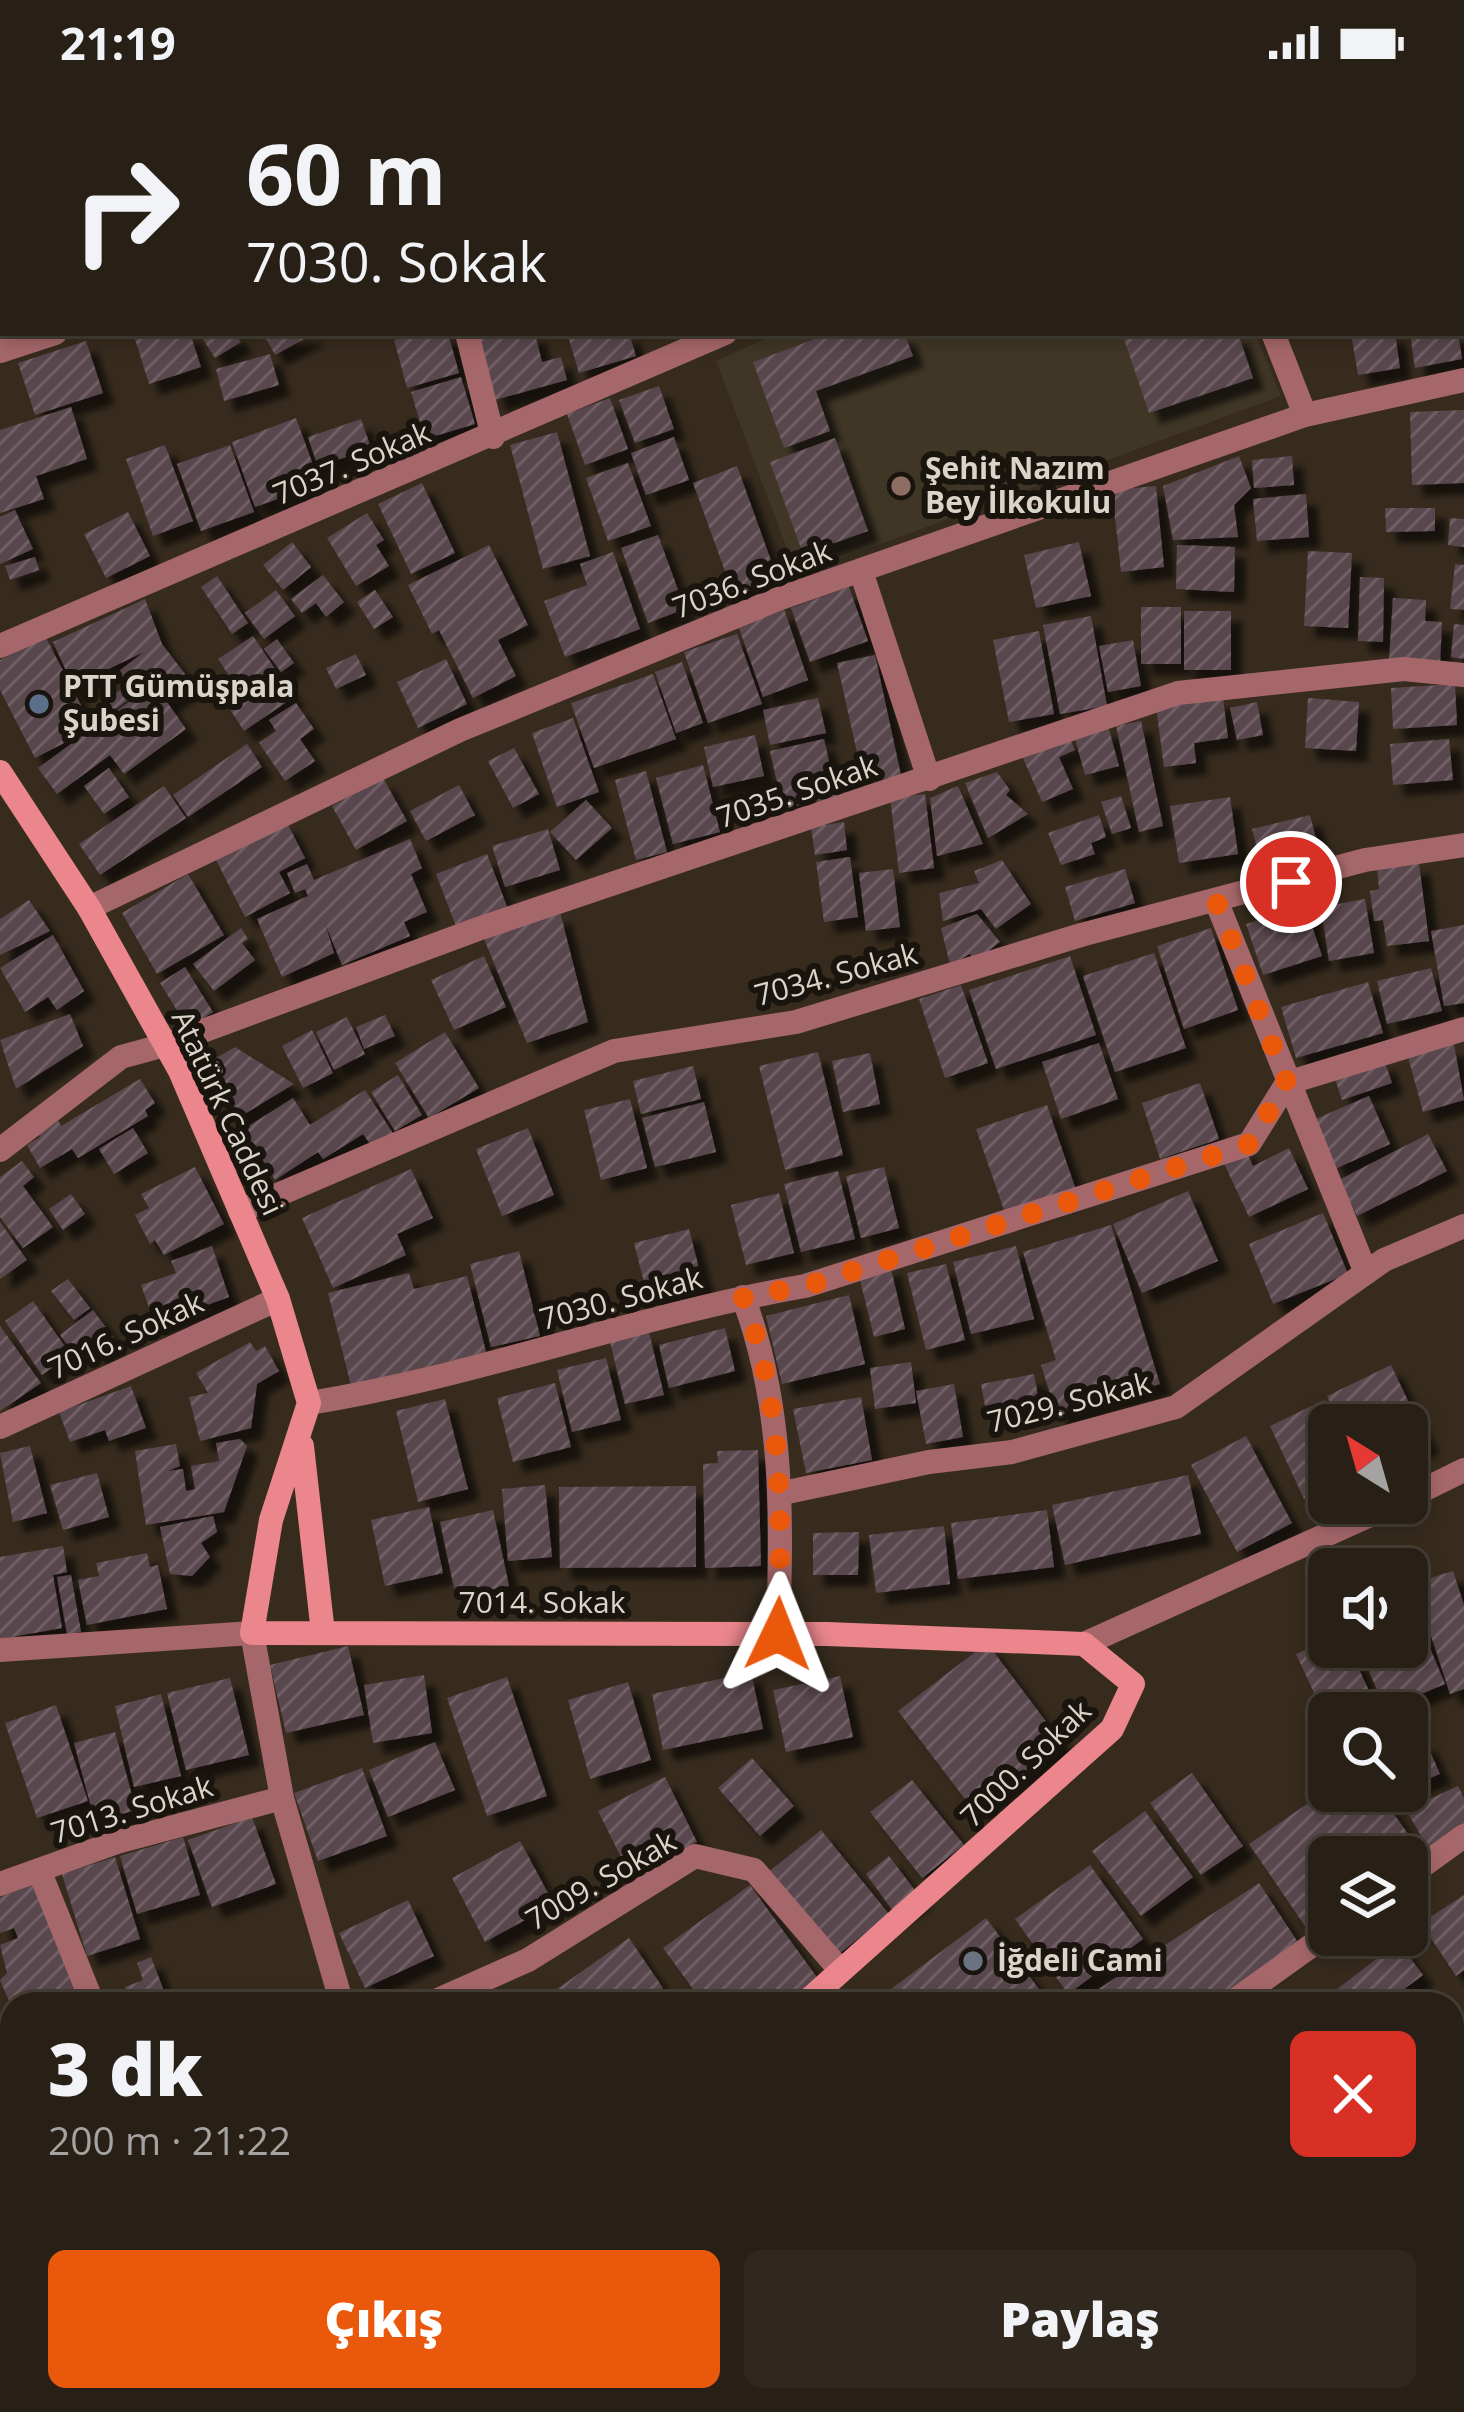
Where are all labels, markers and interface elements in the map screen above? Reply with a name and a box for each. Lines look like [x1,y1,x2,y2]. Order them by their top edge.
text: 21:19 [60,12,176,73]
text: 60 m [246,115,446,230]
icon: right [48,132,204,288]
text: 7030. Sokak [246,224,547,298]
street label: 7037. Sokak [267,411,436,514]
place label: Şehit Nazım Bey İlkokulu [925,447,1111,522]
marker: Şehit Nazım Bey İlkokulu [888,473,914,499]
street label: 7036. Sokak [666,529,837,628]
place label: PTT Gümüşpala Şubesi [63,665,294,740]
marker: PTT Gümüşpala Şubesi [26,691,52,717]
street label: 7035. Sokak [711,744,882,837]
pin [1240,831,1342,933]
icon: arrive [1258,849,1324,915]
street label: 7034. Sokak [750,932,922,1015]
street label: Atatürk Caddesi [163,1003,294,1222]
street label: 7030. Sokak [535,1256,707,1339]
street label: 7016. Sokak [41,1281,210,1389]
street label: 7029. Sokak [983,1361,1155,1442]
north arrow [1308,1404,1428,1524]
map controls [1308,1404,1428,1956]
button: sound [1308,1548,1428,1668]
position arrow [715,1571,841,1697]
street label: 7014. Sokak [459,1581,626,1622]
street label: 7000. Sokak [951,1690,1099,1836]
button: search [1308,1692,1428,1812]
street label: 7013. Sokak [46,1764,218,1853]
street label: 7009. Sokak [518,1820,683,1939]
button: layers [1308,1836,1428,1956]
place label: İğdeli Cami [997,1939,1163,1980]
marker: İğdeli Cami [960,1948,986,1974]
text: 3 dk [48,2019,203,2117]
button: close [1290,2031,1416,2157]
text: 200 m · 21:22 [48,2113,291,2166]
button: Çıkış [48,2250,720,2388]
button: Paylaş [744,2250,1416,2388]

